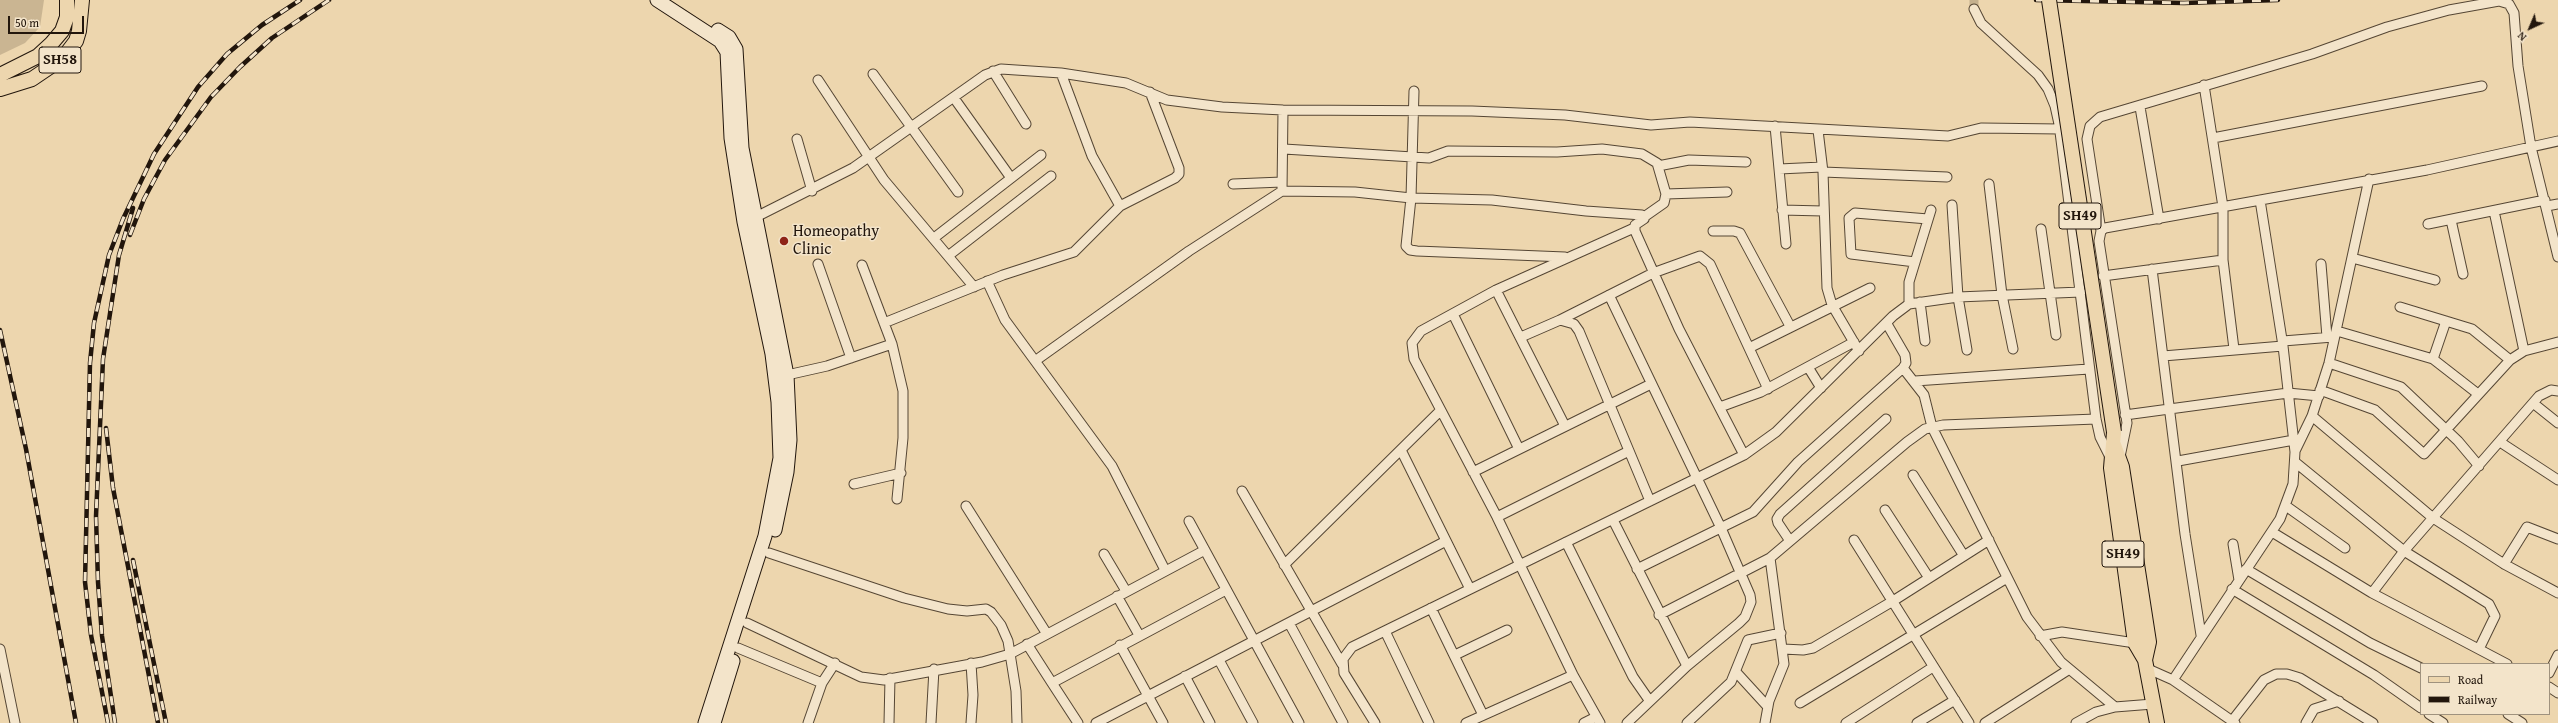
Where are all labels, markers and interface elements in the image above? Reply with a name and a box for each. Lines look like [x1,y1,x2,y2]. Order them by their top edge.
scale bar [10,8,86,34]
north arrow [2510,8,2550,48]
text: 50 m [15,14,39,31]
text: N [2513,28,2530,45]
road number: SH58 [39,47,81,73]
road number: SH49 [2059,203,2101,229]
place label: Homeopathy Clinic [793,222,879,260]
marker: Homeopathy Clinic [778,235,790,247]
road number: SH49 [2102,541,2144,567]
legend [2420,663,2550,715]
text: Road [2458,671,2483,688]
text: Railway [2458,691,2497,708]

